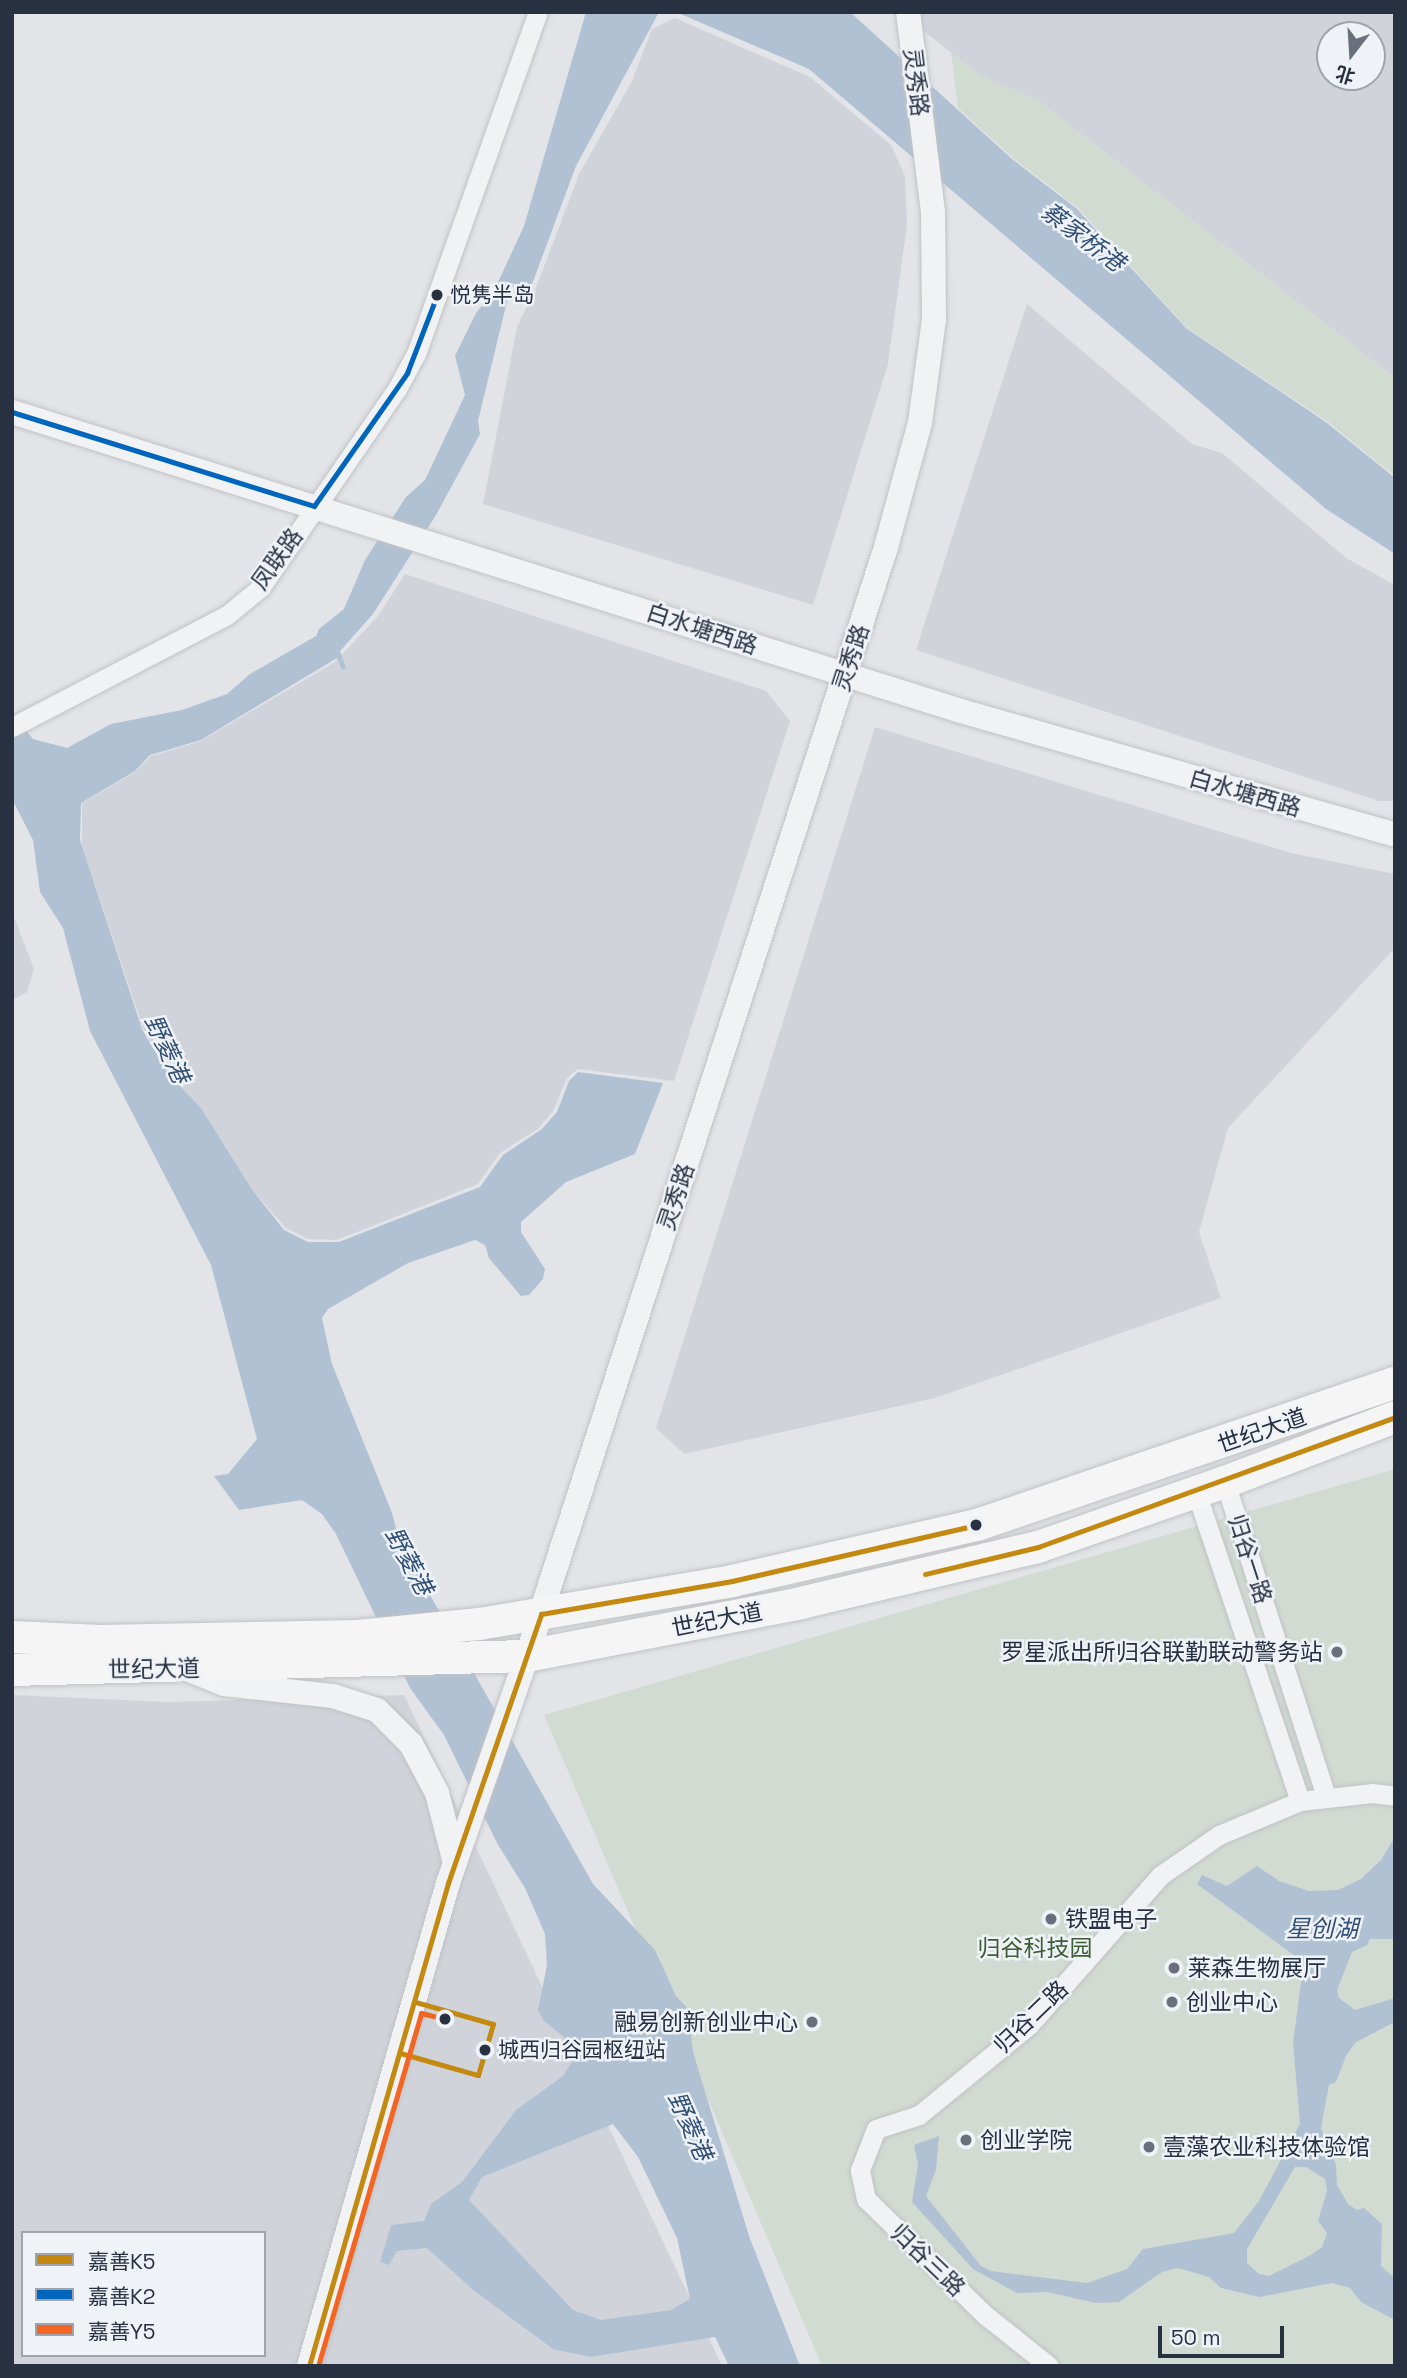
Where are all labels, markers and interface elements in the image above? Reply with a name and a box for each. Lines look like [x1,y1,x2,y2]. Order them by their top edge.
north arrow [1316,21,1386,91]
street label: 灵秀路 [898,46,934,118]
text: 北 [1333,60,1358,89]
water label: 蔡家桥港 [1036,197,1130,277]
place label: 悦隽半岛 [450,282,534,308]
marker: 悦隽半岛 [430,288,444,302]
street label: 凤联路 [246,523,308,595]
street label: 白水塘西路 [643,598,761,660]
street label: 灵秀路 [827,621,875,695]
street label: 白水塘西路 [1186,764,1304,822]
water label: 野菱港 [139,1010,195,1088]
street label: 灵秀路 [652,1160,700,1234]
street label: 世纪大道 [1214,1403,1310,1459]
street label: 归谷一路 [1223,1511,1277,1607]
unlabelled marker [969,1518,983,1532]
water label: 野菱港 [379,1522,439,1600]
street label: 世纪大道 [669,1598,765,1642]
place label: 罗星派出所归谷联勤联动警务站 [1001,1638,1323,1666]
marker: 罗星派出所归谷联勤联动警务站 [1329,1644,1345,1660]
street label: 世纪大道 [108,1654,200,1684]
place label: 铁盟电子 [1065,1905,1157,1933]
marker: 铁盟电子 [1043,1911,1059,1927]
water label: 星创湖 [1286,1915,1358,1943]
park label: 归谷科技园 [978,1934,1092,1962]
place label: 莱森生物展厅 [1188,1954,1326,1982]
marker: 莱森生物展厅 [1166,1960,1182,1976]
street label: 归谷二路 [988,1975,1074,2059]
place label: 创业中心 [1186,1988,1278,2016]
marker: 创业中心 [1164,1994,1180,2010]
place label: 融易创新创业中心 [614,2008,798,2036]
unlabelled marker [438,2012,452,2026]
marker: 融易创新创业中心 [804,2014,820,2030]
place label: 城西归谷园枢纽站 [498,2037,666,2063]
marker: 城西归谷园枢纽站 [478,2043,492,2057]
water label: 野菱港 [662,2087,718,2165]
place label: 创业学院 [980,2126,1072,2154]
marker: 创业学院 [958,2132,974,2148]
place label: 壹藻农业科技体验馆 [1163,2133,1370,2161]
marker: 壹藻农业科技体验馆 [1141,2139,1157,2155]
street label: 归谷三路 [885,2218,971,2302]
legend [21,2231,266,2357]
text: 嘉善K5 [88,2248,155,2275]
text: 嘉善K2 [88,2283,155,2310]
scale bar [1162,2312,1288,2356]
text: 嘉善Y5 [88,2318,155,2345]
text: 50 m [1171,2324,1221,2351]

